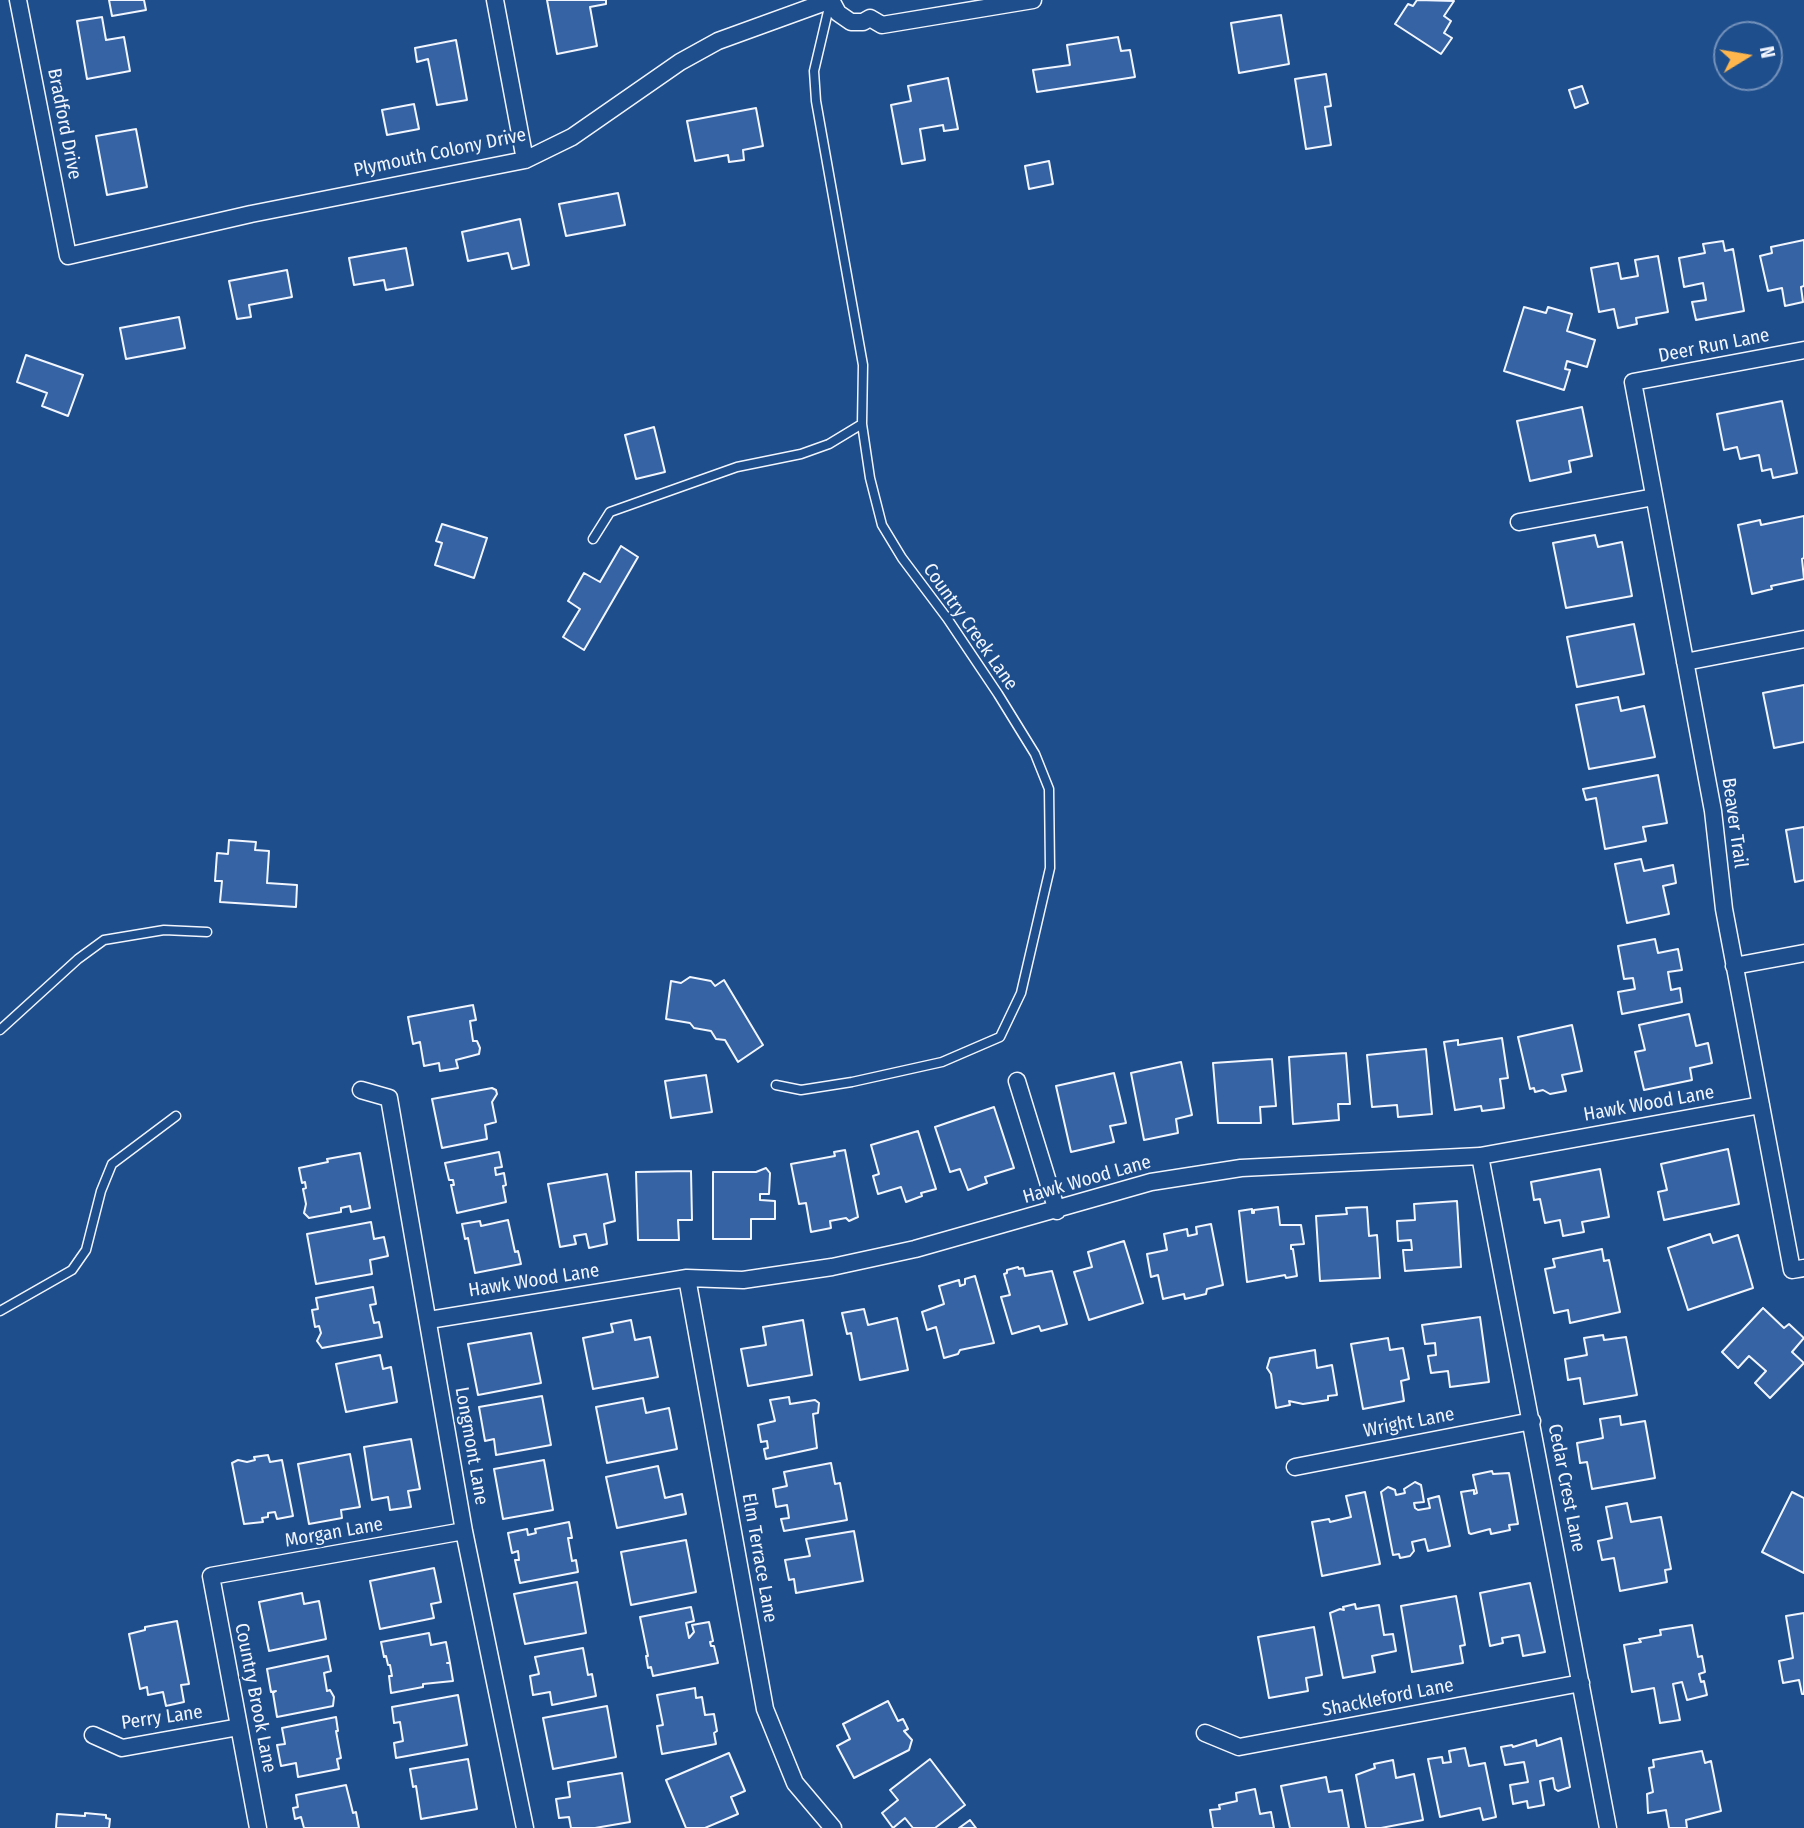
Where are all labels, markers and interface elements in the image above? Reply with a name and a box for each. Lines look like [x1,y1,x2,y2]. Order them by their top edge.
north arrow [1713,21,1783,91]
text: N [1755,44,1780,60]
street label: Bradford Drive [42,67,86,181]
street label: Plymouth Colony Drive [352,124,528,182]
street label: Deer Run Lane [1657,324,1771,368]
street label: Country Creek Lane [918,559,1022,695]
street label: Beaver Trail [1716,776,1752,870]
street label: Hawk Wood Lane [1582,1081,1716,1127]
street label: Hawk Wood Lane [1020,1151,1154,1209]
street label: Hawk Wood Lane [467,1259,601,1303]
street label: Longmont Lane [449,1385,493,1507]
street label: Wright Lane [1362,1403,1456,1443]
street label: Cedar Crest Lane [1542,1422,1590,1554]
street label: Elm Terrace Lane [736,1492,782,1624]
street label: Morgan Lane [283,1513,385,1553]
street label: Country Brook Lane [229,1621,281,1775]
street label: Shackleford Lane [1320,1674,1456,1722]
street label: Perry Lane [120,1701,204,1735]

